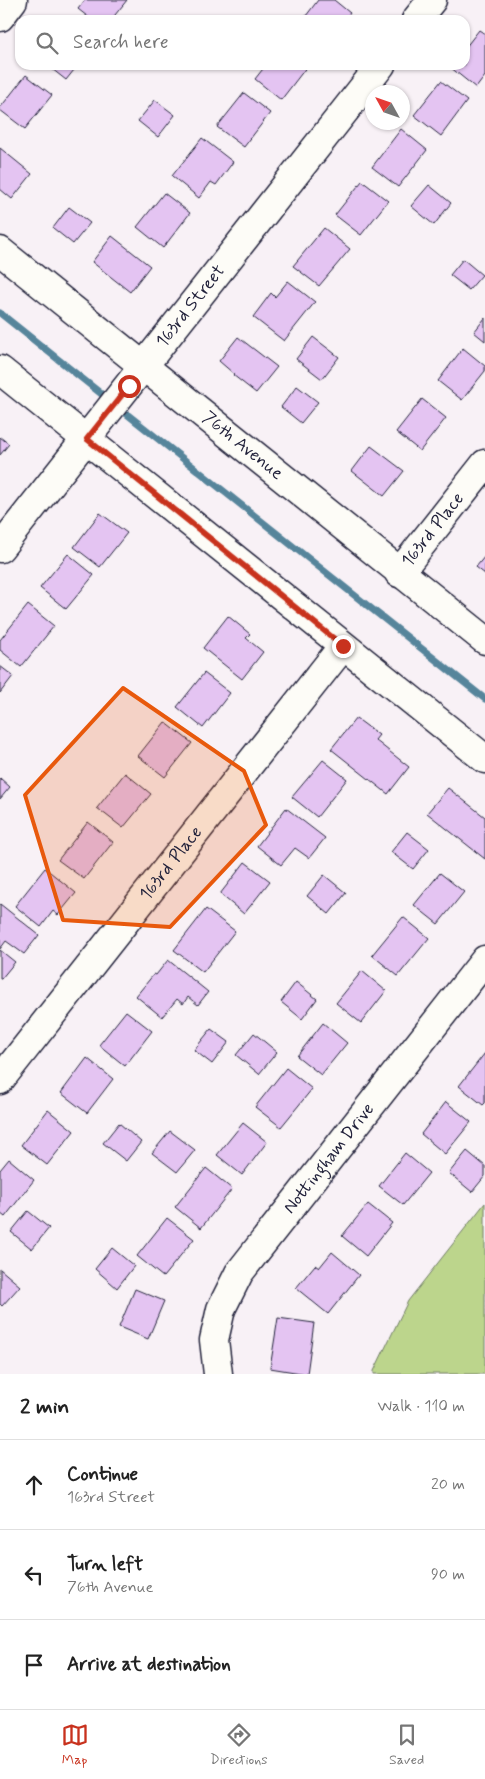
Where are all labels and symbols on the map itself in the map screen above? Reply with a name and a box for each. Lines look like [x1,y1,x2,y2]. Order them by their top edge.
north arrow [365,85,410,130]
street label: 163rd Street [151,260,231,352]
route start [118,375,141,398]
street label: 76th Avenue [197,406,288,486]
street label: 163rd Place [396,488,470,572]
route end [332,635,355,658]
street label: 163rd Place [134,821,208,906]
street label: Nottingham Drive [278,1098,380,1219]

